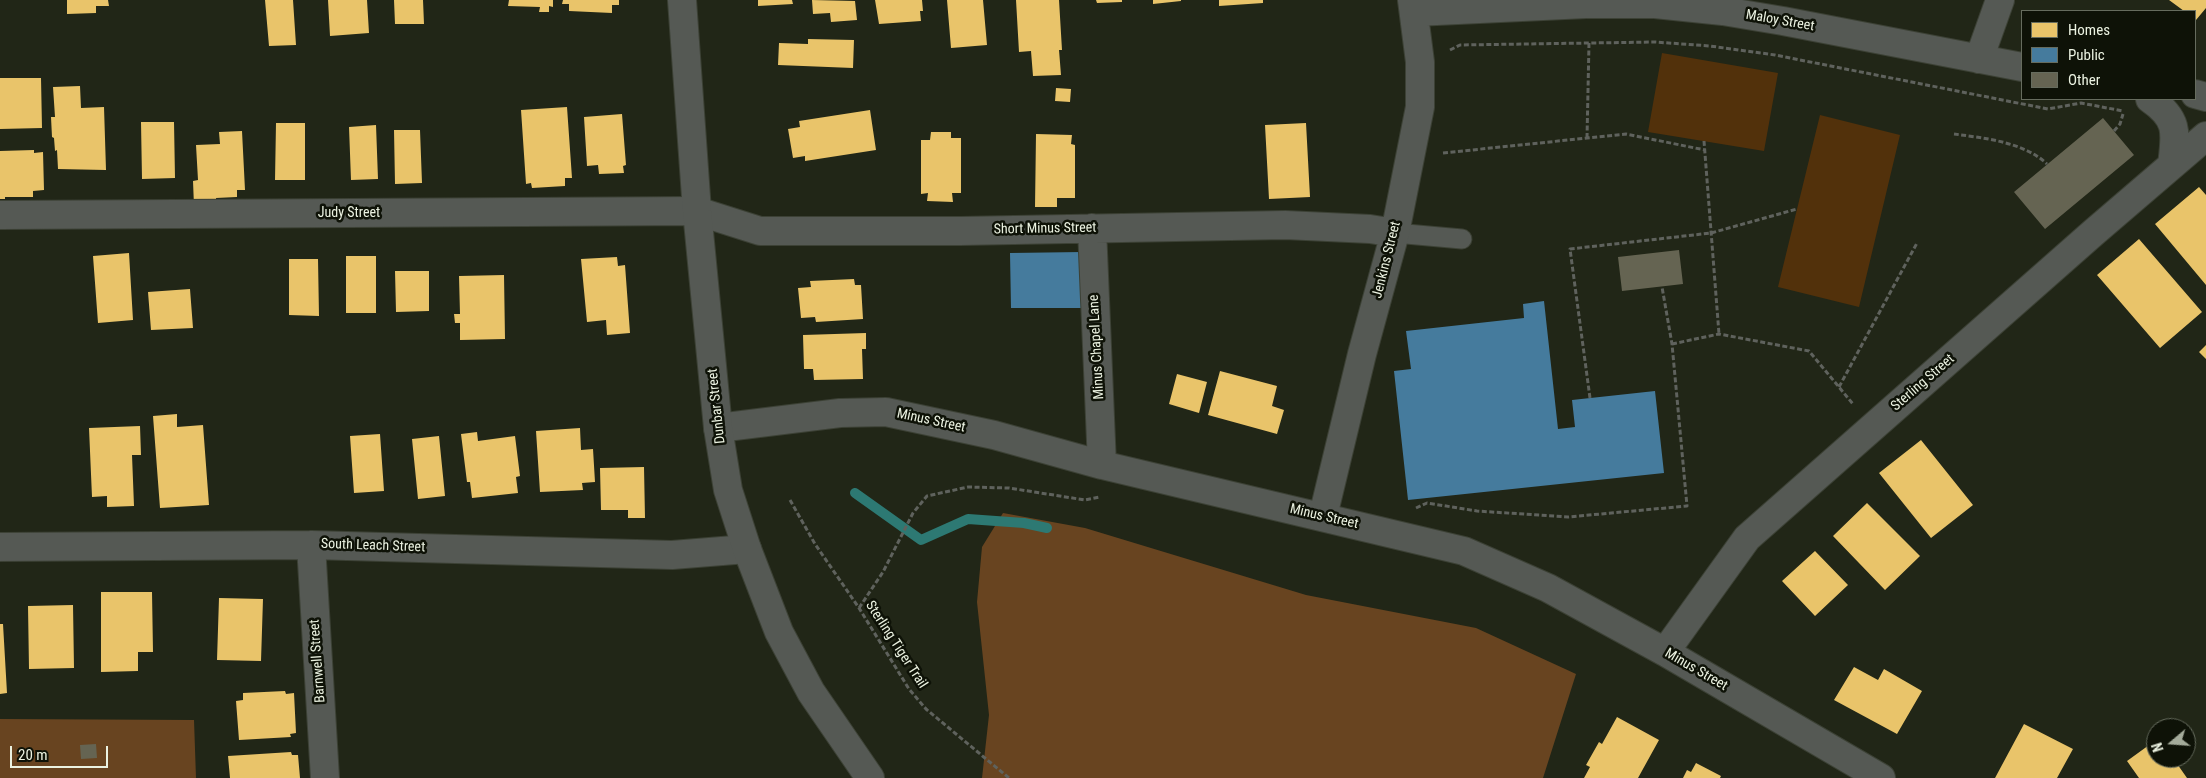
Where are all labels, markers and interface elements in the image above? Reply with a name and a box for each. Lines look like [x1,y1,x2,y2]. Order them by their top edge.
street label: Maloy Street [1744,7,1816,35]
legend [2021,10,2196,100]
text: Homes [2068,21,2110,39]
text: Public [2068,46,2105,64]
text: Other [2068,71,2100,89]
street label: Judy Street [318,205,380,221]
street label: Short Minus Street [993,220,1097,238]
street label: Jenkins Street [1369,220,1405,300]
street label: Minus Chapel Lane [1086,294,1108,400]
street label: Sterling Street [1888,351,1958,415]
street label: Dunbar Street [705,368,729,444]
street label: Minus Street [895,406,967,436]
street label: Minus Street [1288,501,1360,533]
street label: South Leach Street [321,536,425,556]
street label: Sterling Tiger Trail [861,598,931,692]
street label: Barnwell Street [307,619,329,703]
street label: Minus Street [1662,645,1730,695]
north arrow [2146,718,2196,768]
scale bar [12,736,110,768]
text: N [2149,741,2167,754]
text: 20 m [18,746,48,764]

